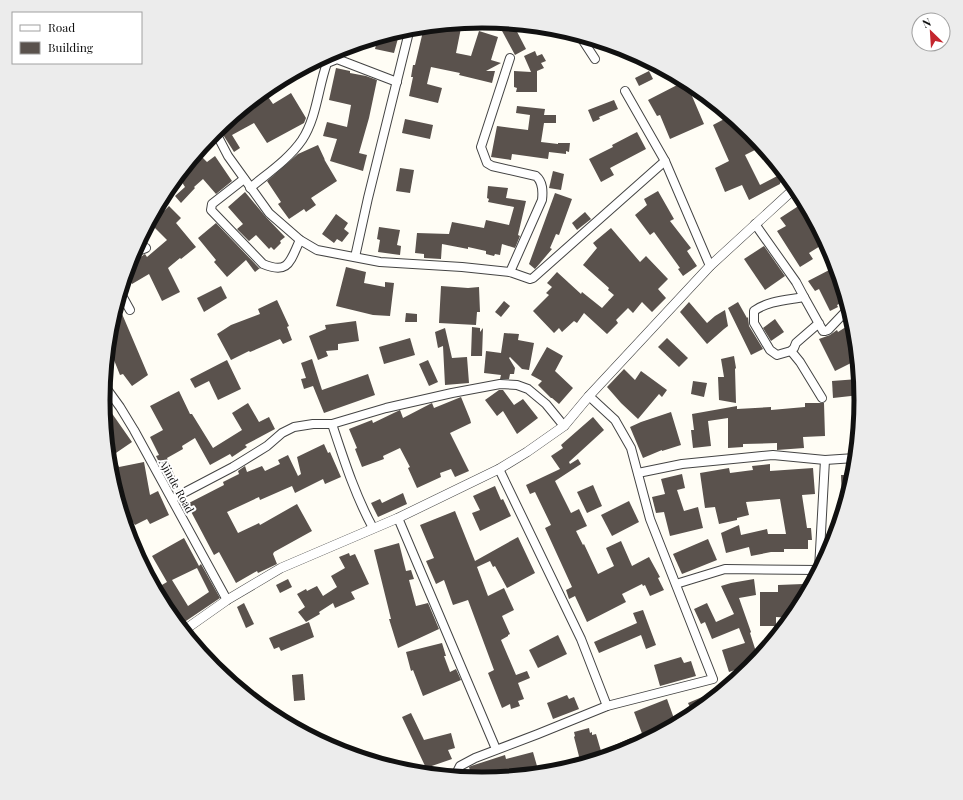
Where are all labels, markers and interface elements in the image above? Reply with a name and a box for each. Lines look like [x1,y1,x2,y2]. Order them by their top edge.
legend [12,12,142,64]
north arrow [911,12,951,52]
text: N [920,14,933,31]
text: Road [48,19,75,35]
text: Building [48,39,94,55]
street label: Ajinde Road [156,456,198,516]

